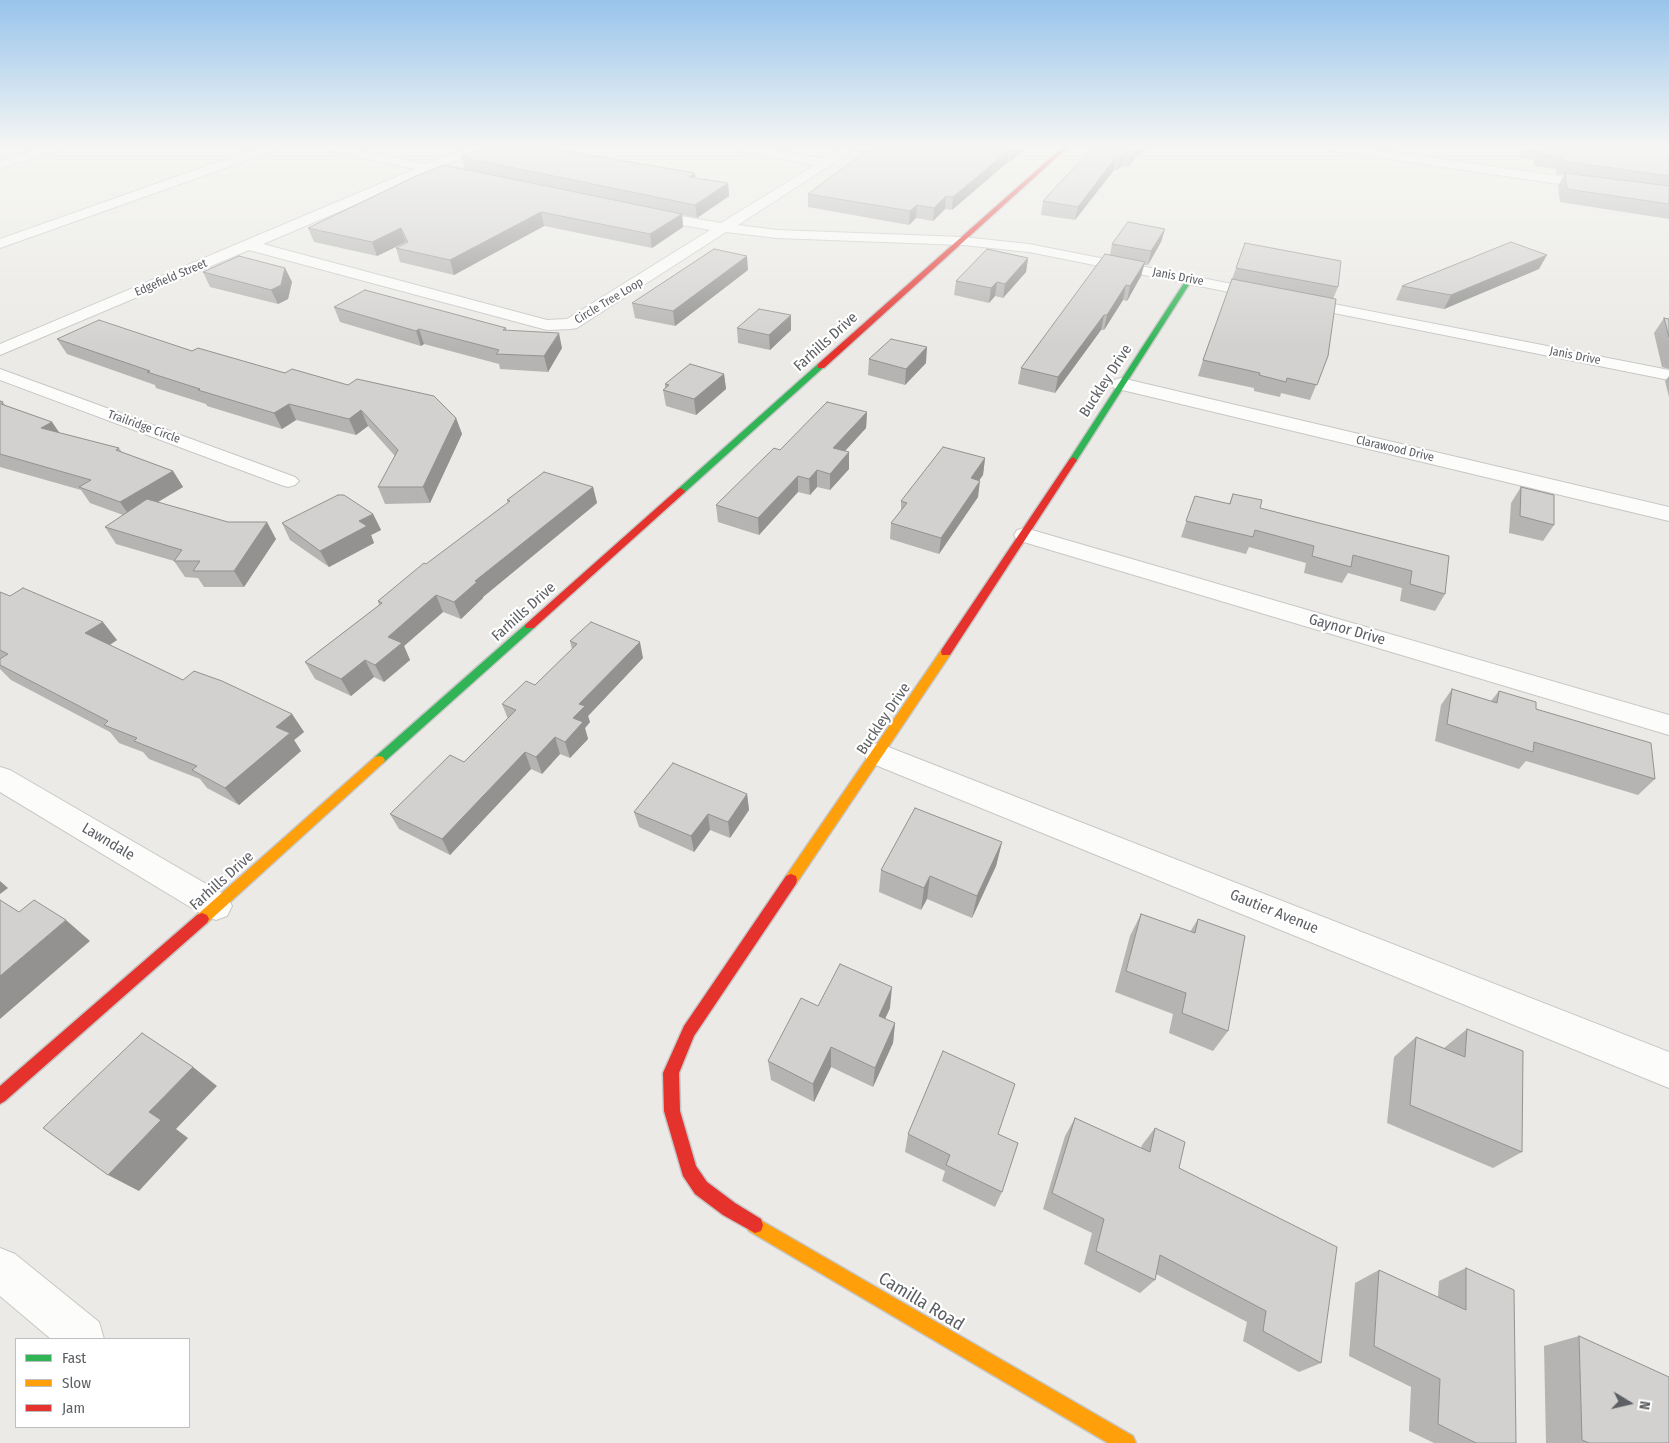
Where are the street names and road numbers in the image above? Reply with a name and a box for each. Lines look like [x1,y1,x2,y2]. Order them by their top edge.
street label: Edgefield Street [133,256,209,300]
street label: Janis Drive [1151,265,1205,289]
street label: Circle Tree Loop [572,275,646,327]
street label: Farhills Drive [790,309,862,375]
street label: Buckley Drive [1076,341,1136,421]
street label: Janis Drive [1548,344,1602,368]
street label: Trailridge Circle [106,407,182,447]
street label: Clarawood Drive [1355,433,1435,465]
street label: Farhills Drive [488,579,560,645]
street label: Gaynor Drive [1307,610,1387,650]
street label: Buckley Drive [853,680,915,758]
street label: Lawndale [78,819,138,865]
street label: Farhills Drive [186,848,258,914]
street label: Gautier Avenue [1227,886,1321,938]
street label: Camilla Road [874,1268,968,1336]

